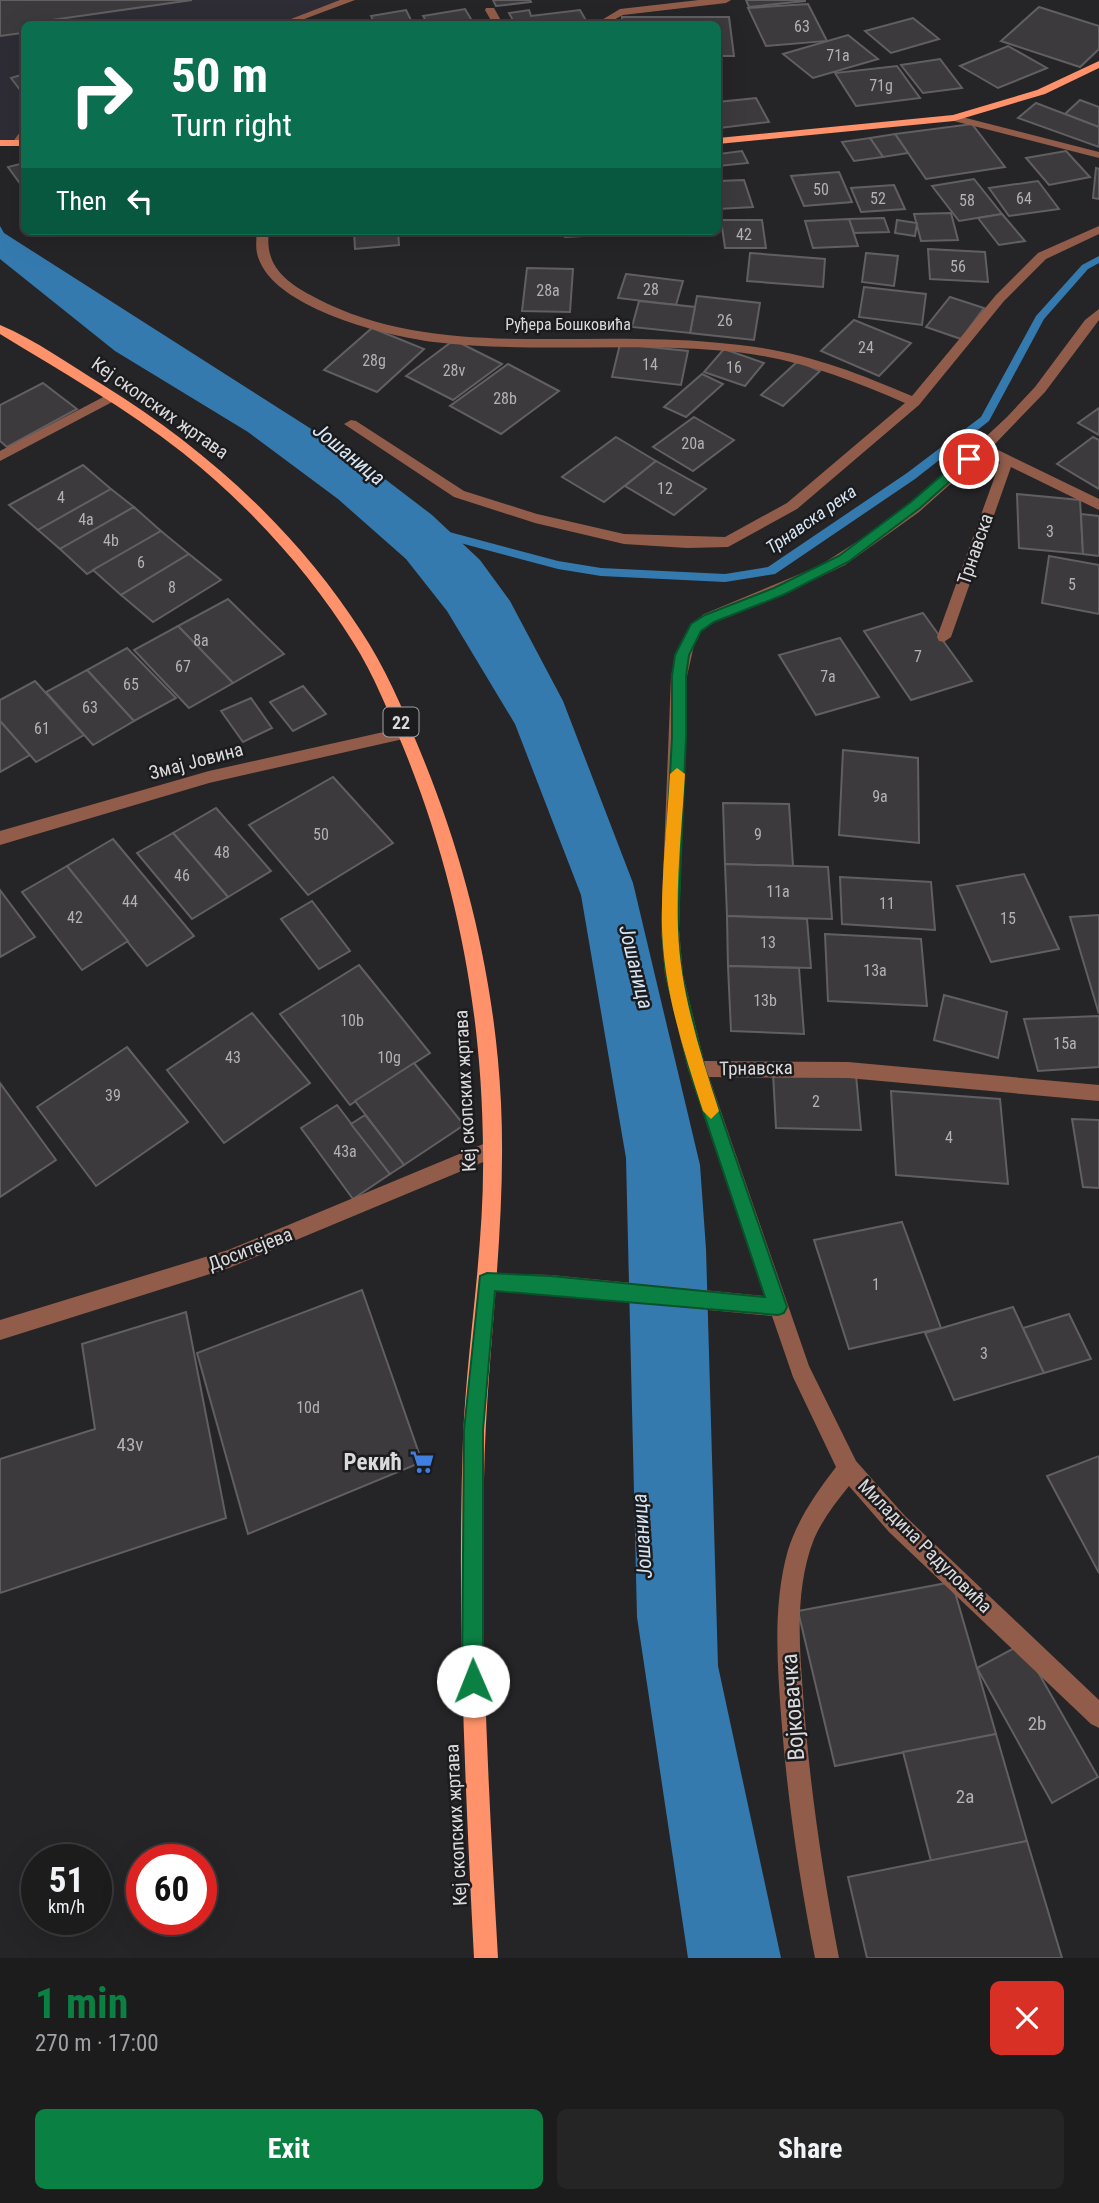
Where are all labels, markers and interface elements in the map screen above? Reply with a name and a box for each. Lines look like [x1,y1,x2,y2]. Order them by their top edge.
house number: 63 [794,17,810,36]
house number: 71a [826,46,850,65]
text: 50 m [171,47,268,104]
icon: right [56,49,147,140]
house number: 71g [869,76,893,95]
text: Turn right [171,106,292,144]
house number: 50 [813,180,829,199]
icon: left [121,182,159,220]
text: Then [56,186,107,216]
house number: 52 [870,189,886,208]
house number: 64 [1016,189,1032,208]
house number: 58 [959,191,975,210]
house number: 42 [736,225,752,244]
house number: 56 [950,257,966,276]
house number: 28 [643,280,659,299]
house number: 28a [536,281,560,300]
house number: 26 [717,311,733,330]
street label: Руђера Бошковића [505,315,631,334]
house number: 24 [858,338,874,357]
house number: 28g [362,351,386,370]
street label: Кеј скопских жртава [87,352,233,464]
house number: 14 [642,355,658,374]
house number: 16 [726,358,742,377]
house number: 28v [443,361,465,380]
house number: 28b [493,389,517,408]
water label: Јошаница [308,418,390,490]
pin [939,429,999,489]
house number: 20a [681,434,705,453]
icon: arrive [950,440,988,478]
house number: 12 [657,479,673,498]
water label: Трнавска река [762,480,860,558]
house number: 4 [57,488,65,507]
house number: 4a [78,510,94,529]
street label: Трнавска [952,510,998,588]
house number: 3 [1046,522,1054,541]
house number: 4b [103,531,119,550]
house number: 6 [137,553,145,572]
house number: 5 [1068,575,1076,594]
house number: 8 [168,578,176,597]
house number: 8a [193,631,209,650]
house number: 7 [914,647,922,666]
house number: 67 [175,657,191,676]
house number: 7a [820,667,836,686]
house number: 65 [123,675,139,694]
house number: 63 [82,698,98,717]
road number: 22 [384,708,418,736]
house number: 61 [34,719,50,738]
street label: Змај Јовина [146,737,246,785]
house number: 9a [872,787,888,806]
house number: 50 [313,825,329,844]
house number: 9 [754,825,762,844]
house number: 48 [214,843,230,862]
house number: 46 [174,866,190,885]
house number: 11a [766,882,790,901]
house number: 44 [122,892,138,911]
house number: 11 [879,894,895,913]
house number: 42 [67,908,83,927]
house number: 15 [1000,909,1016,928]
water label: Јошаница [614,923,658,1011]
house number: 13 [760,933,776,952]
house number: 13a [863,961,887,980]
house number: 13b [753,991,777,1010]
street label: Кеј скопских жртава [449,1009,481,1173]
house number: 10b [340,1011,364,1030]
house number: 15a [1053,1034,1077,1053]
house number: 43 [225,1048,241,1067]
house number: 10g [377,1048,401,1067]
street label: Трнавска [719,1056,793,1080]
house number: 39 [105,1086,121,1105]
house number: 2 [812,1092,820,1111]
house number: 4 [945,1128,953,1147]
house number: 43a [333,1142,357,1161]
street label: Доситејева [205,1222,295,1276]
house number: 1 [872,1275,880,1294]
house number: 3 [980,1344,988,1363]
house number: 10d [296,1398,320,1417]
house number: 43v [117,1433,143,1456]
supermarket icon: Рекић [408,1448,436,1476]
place label: Рекић [344,1449,402,1476]
street label: Миладина Радуловића [853,1474,997,1618]
water label: Јошаница [627,1493,657,1579]
position arrow [436,1644,510,1718]
street label: Војковачка [776,1653,810,1761]
house number: 2b [1028,1712,1046,1735]
street label: Кеј скопских жртава [440,1743,472,1907]
house number: 2a [956,1785,974,1808]
speed limit sign: 60 [126,1844,217,1935]
text: 51 [49,1860,84,1901]
text: km/h [48,1896,85,1917]
text: 1 min [35,1979,128,2028]
button: close [990,1981,1064,2055]
text: 270 m · 17:00 [35,2030,159,2057]
button: Exit [35,2109,543,2189]
button: Share [557,2109,1064,2189]

